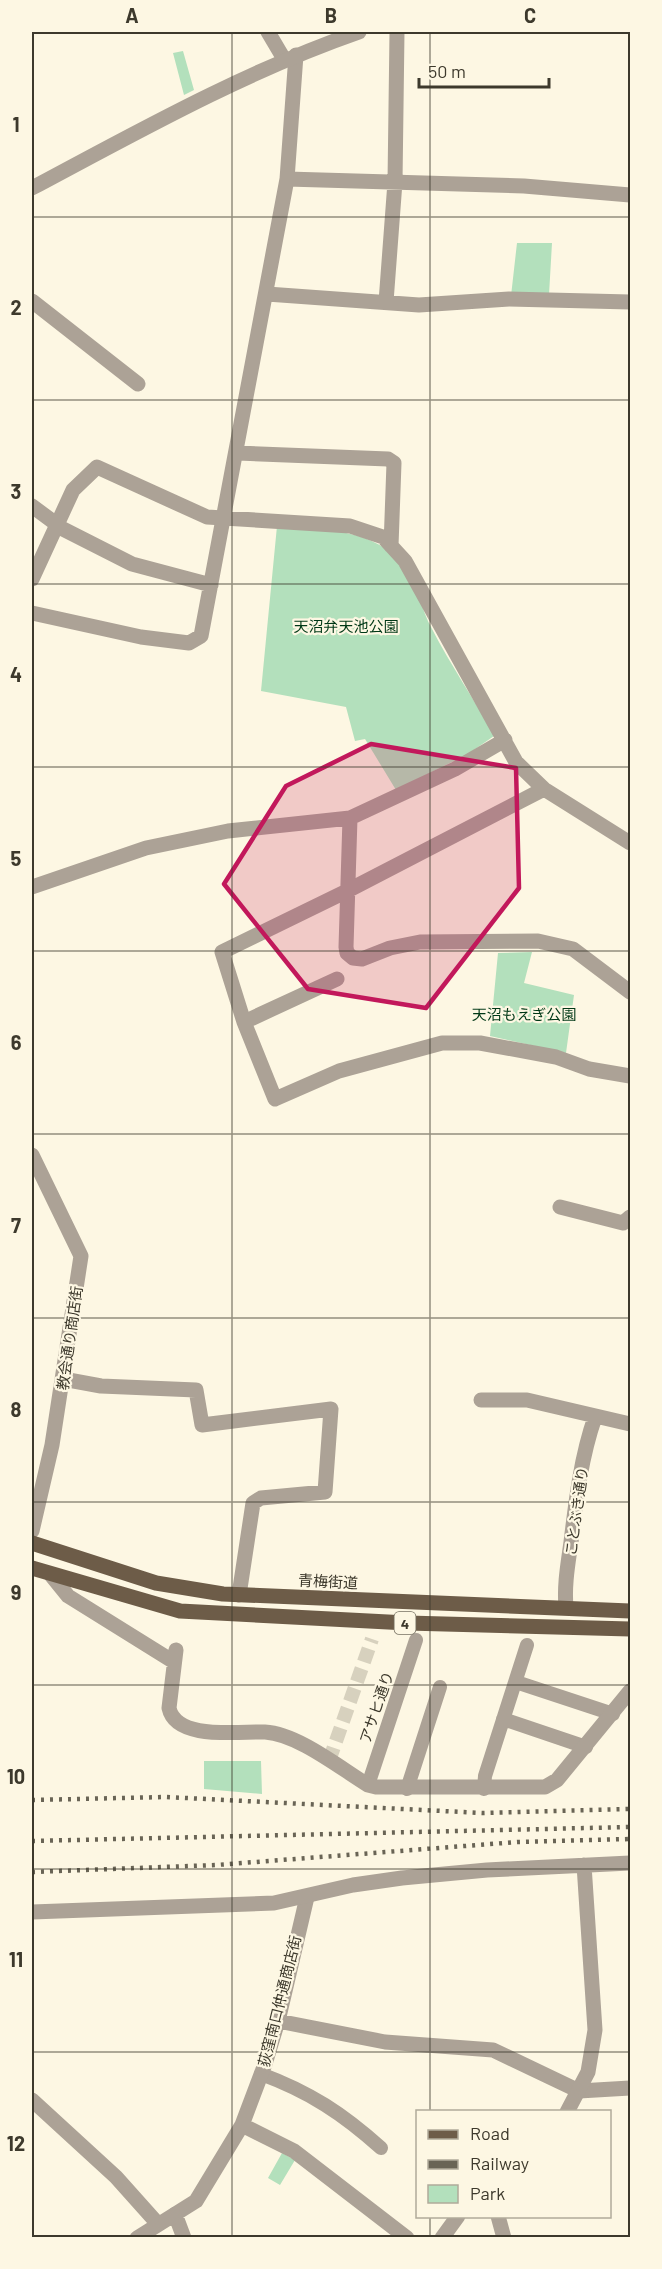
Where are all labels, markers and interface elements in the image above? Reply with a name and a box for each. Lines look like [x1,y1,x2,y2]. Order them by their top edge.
text: A [125,3,139,27]
text: B [325,3,337,27]
text: C [524,3,536,27]
scale bar [419,51,550,89]
text: 50 m [428,60,466,82]
text: 1 [12,112,20,136]
text: 2 [10,295,22,319]
text: 3 [11,479,21,503]
park label: 天沼弁天池公園 [293,617,399,635]
text: 4 [10,662,22,686]
text: 5 [11,846,22,870]
park label: 天沼もえぎ公園 [472,1005,576,1023]
text: 6 [11,1030,22,1054]
text: 7 [11,1213,21,1237]
street label: 教会通り商店街 [53,1285,85,1391]
text: 8 [11,1397,22,1421]
street label: ことぶき通り [561,1465,591,1557]
street label: 青梅街道 [298,1570,358,1592]
text: 9 [11,1580,21,1604]
road number: 4 [394,1612,416,1634]
street label: アサヒ通り [355,1669,397,1745]
text: 10 [7,1764,25,1788]
street label: 荻窪南口仲通商店街 [254,1933,304,2069]
text: 11 [9,1947,23,1971]
legend [416,2110,611,2218]
text: Road [470,2122,510,2144]
text: 12 [7,2131,25,2155]
text: Railway [470,2152,529,2174]
text: Park [470,2182,505,2204]

